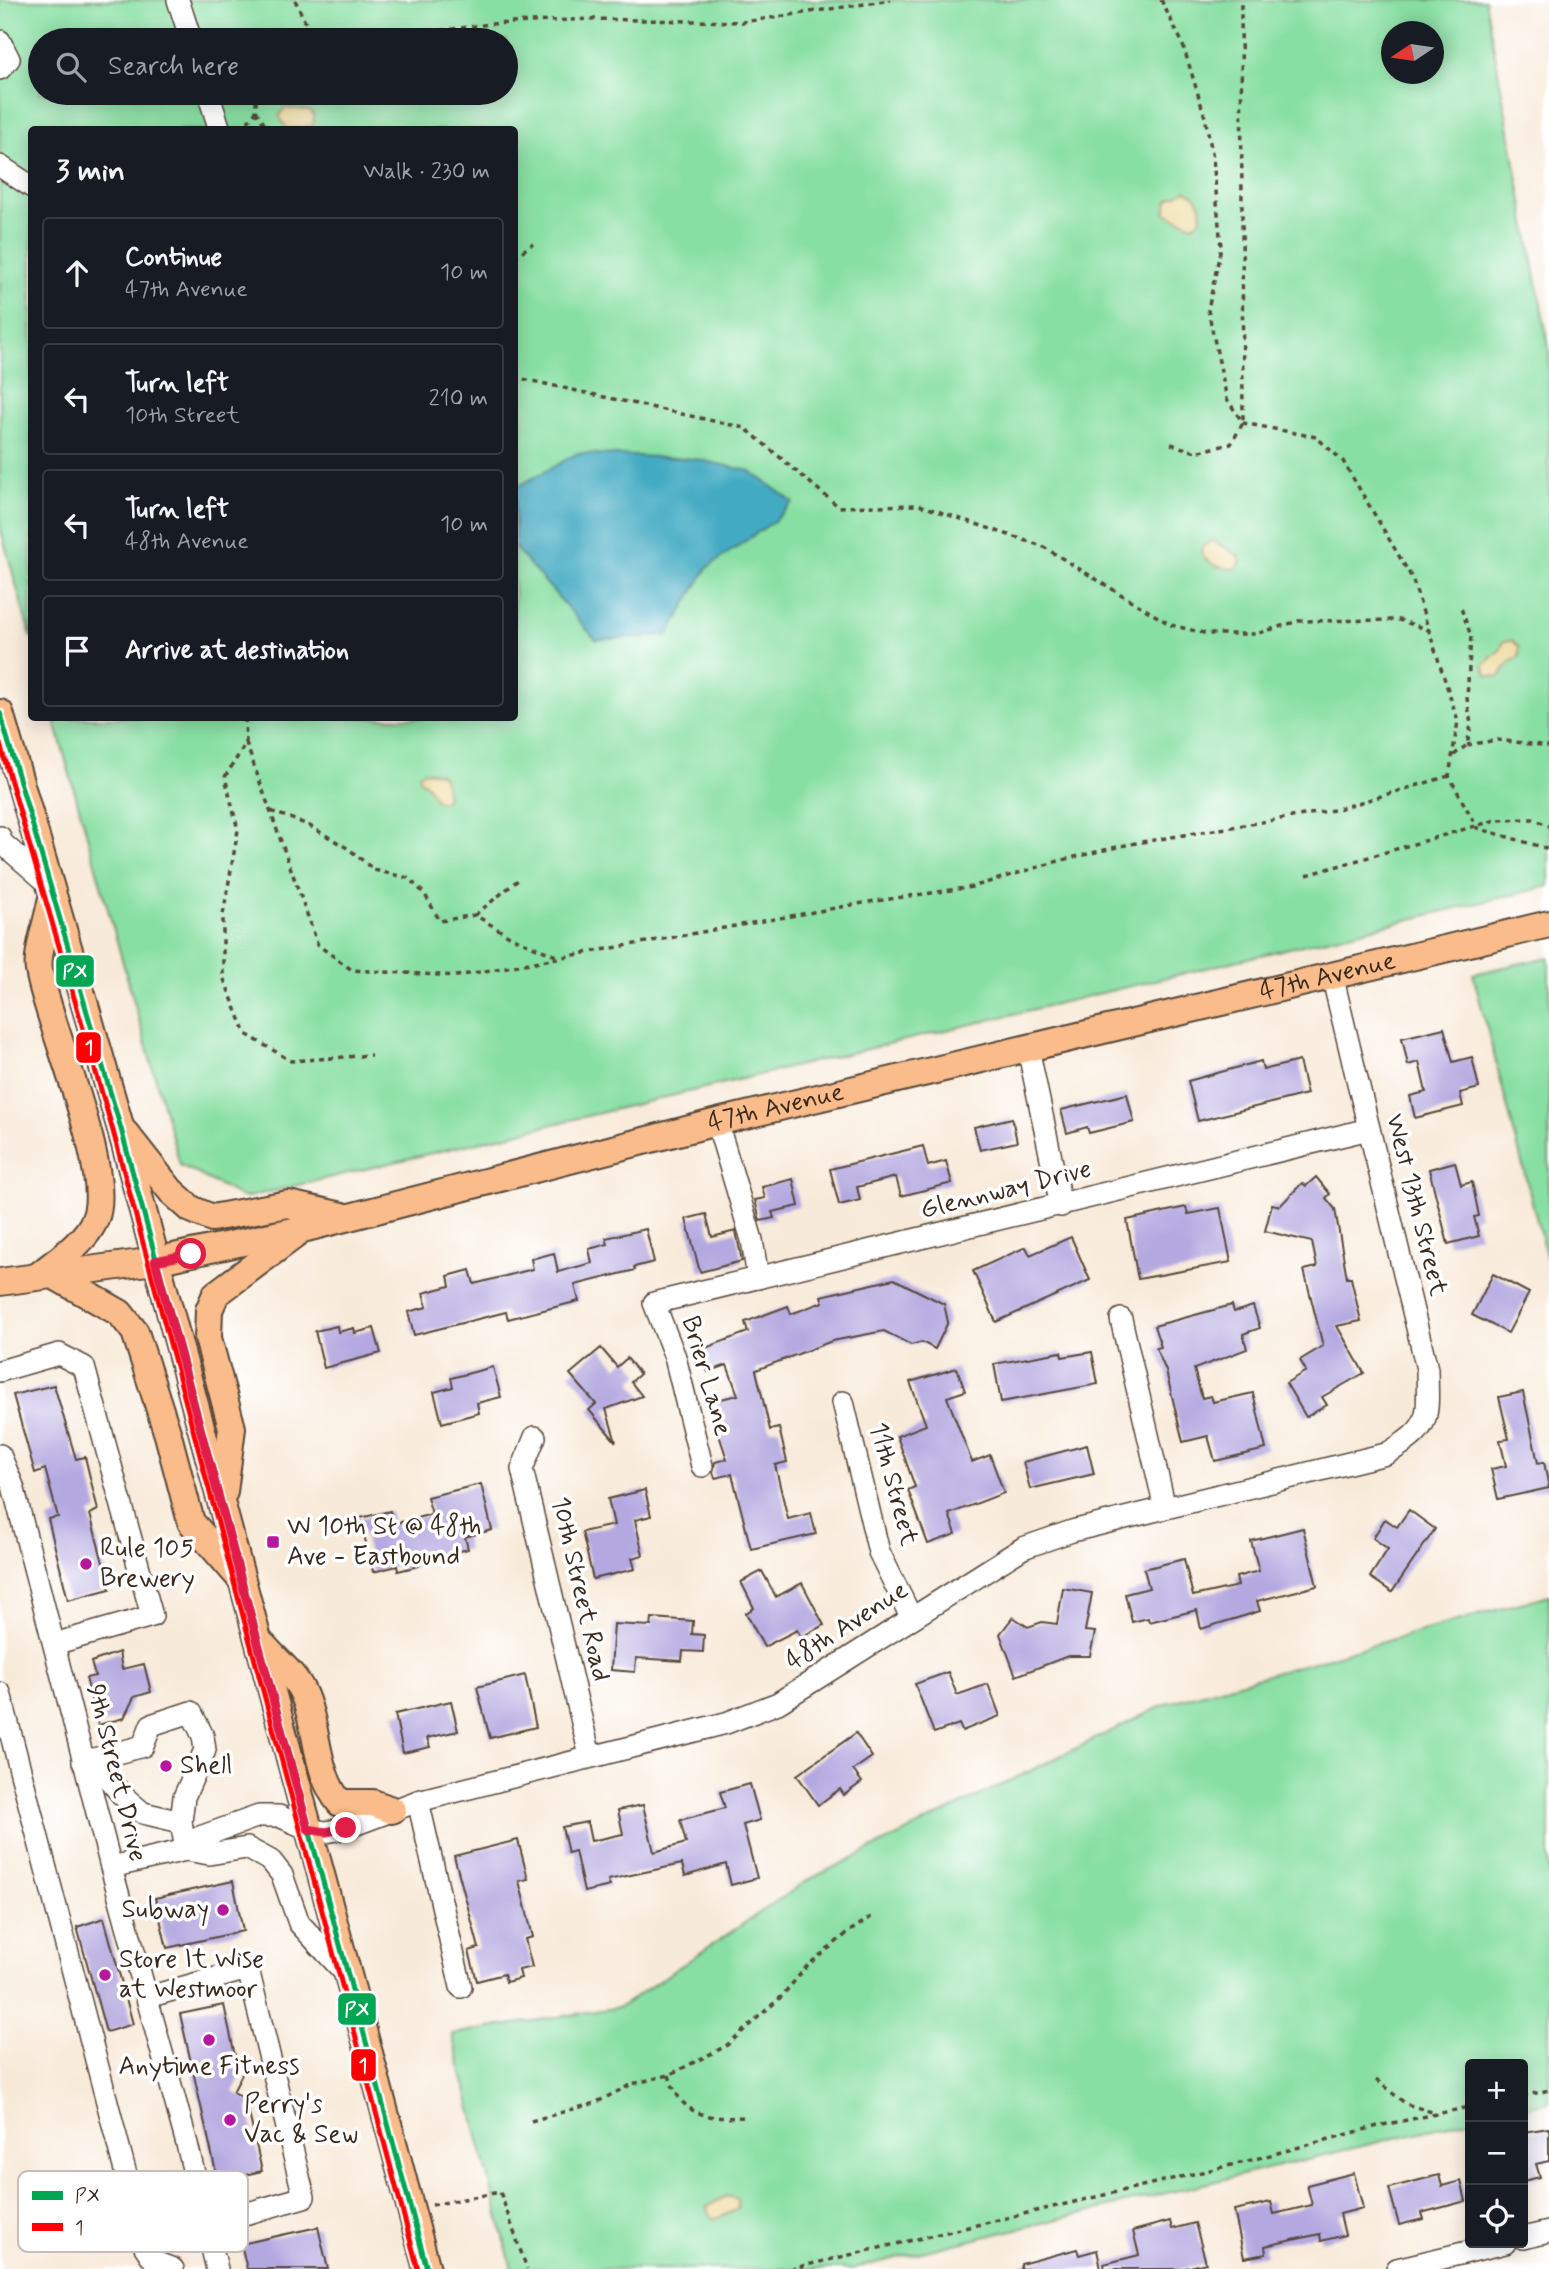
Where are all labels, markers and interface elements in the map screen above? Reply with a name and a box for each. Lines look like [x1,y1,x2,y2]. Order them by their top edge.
north arrow [1381,21,1444,84]
search box [28,28,518,105]
icon: search [52,48,90,86]
text: Search here [108,50,239,84]
text: 3 min [56,152,125,191]
text: Walk · 230 m [363,157,490,187]
text: Continue [125,241,222,275]
icon: ahead [58,254,96,292]
text: 10 m [440,258,488,288]
text: 47th Avenue [125,275,248,305]
text: Turn left [125,367,229,401]
icon: left [58,380,96,418]
text: 210 m [428,384,488,414]
text: 10th Street [125,401,240,431]
text: Turn left [125,493,229,527]
icon: left [58,506,96,544]
text: 10 m [440,510,488,540]
text: 48th Avenue [125,527,249,557]
icon: arrive [58,632,96,670]
text: Arrive at destination [125,634,349,668]
street label: 47th Avenue [1256,944,1399,1009]
line badge: PX [55,954,95,988]
text: PX [62,960,88,985]
line badge: 1 [75,1031,102,1064]
text: 1 [85,1036,93,1061]
street label: 47th Avenue [704,1075,848,1141]
street label: West 13th Street [1377,1110,1455,1300]
street label: Glennway Drive [917,1152,1095,1228]
route start [175,1238,206,1269]
street label: Brier Lane [673,1312,739,1440]
street label: 11th Street [860,1419,926,1549]
street label: 10th Street Road [542,1493,618,1685]
place label: W 10th St @ 48th Ave - Eastbound [287,1510,482,1574]
place label: Rule 105 Brewery [100,1532,195,1596]
marker: W 10th St @ 48th Ave - Eastbound [265,1534,281,1550]
marker: Rule 105 Brewery [78,1556,94,1572]
street label: 48th Avenue [779,1574,915,1678]
street label: 9th Street Drive [78,1681,154,1865]
place label: Shell [180,1749,232,1783]
marker: Shell [158,1758,174,1774]
route end [330,1812,361,1843]
place label: Subway [121,1893,209,1927]
marker: Subway [215,1902,231,1918]
place label: Store It Wise at Westmoor [119,1943,264,2007]
marker: Store It Wise at Westmoor [97,1967,113,1983]
line badge: PX [337,1992,377,2026]
text: PX [344,1998,370,2023]
marker: Anytime Fitness [201,2032,217,2048]
line badge: 1 [350,2048,377,2082]
place label: Anytime Fitness [119,2050,299,2084]
text: 1 [359,2054,367,2079]
map controls [1465,2059,1528,2248]
button: + [1465,2059,1528,2122]
place label: Perry's Vac & Sew [244,2088,358,2152]
marker: Perry's Vac & Sew [222,2112,238,2128]
button: − [1465,2122,1528,2185]
legend [18,2171,248,2252]
text: PX [75,2184,100,2209]
button: locate [1465,2185,1528,2248]
text: 1 [75,2216,84,2241]

